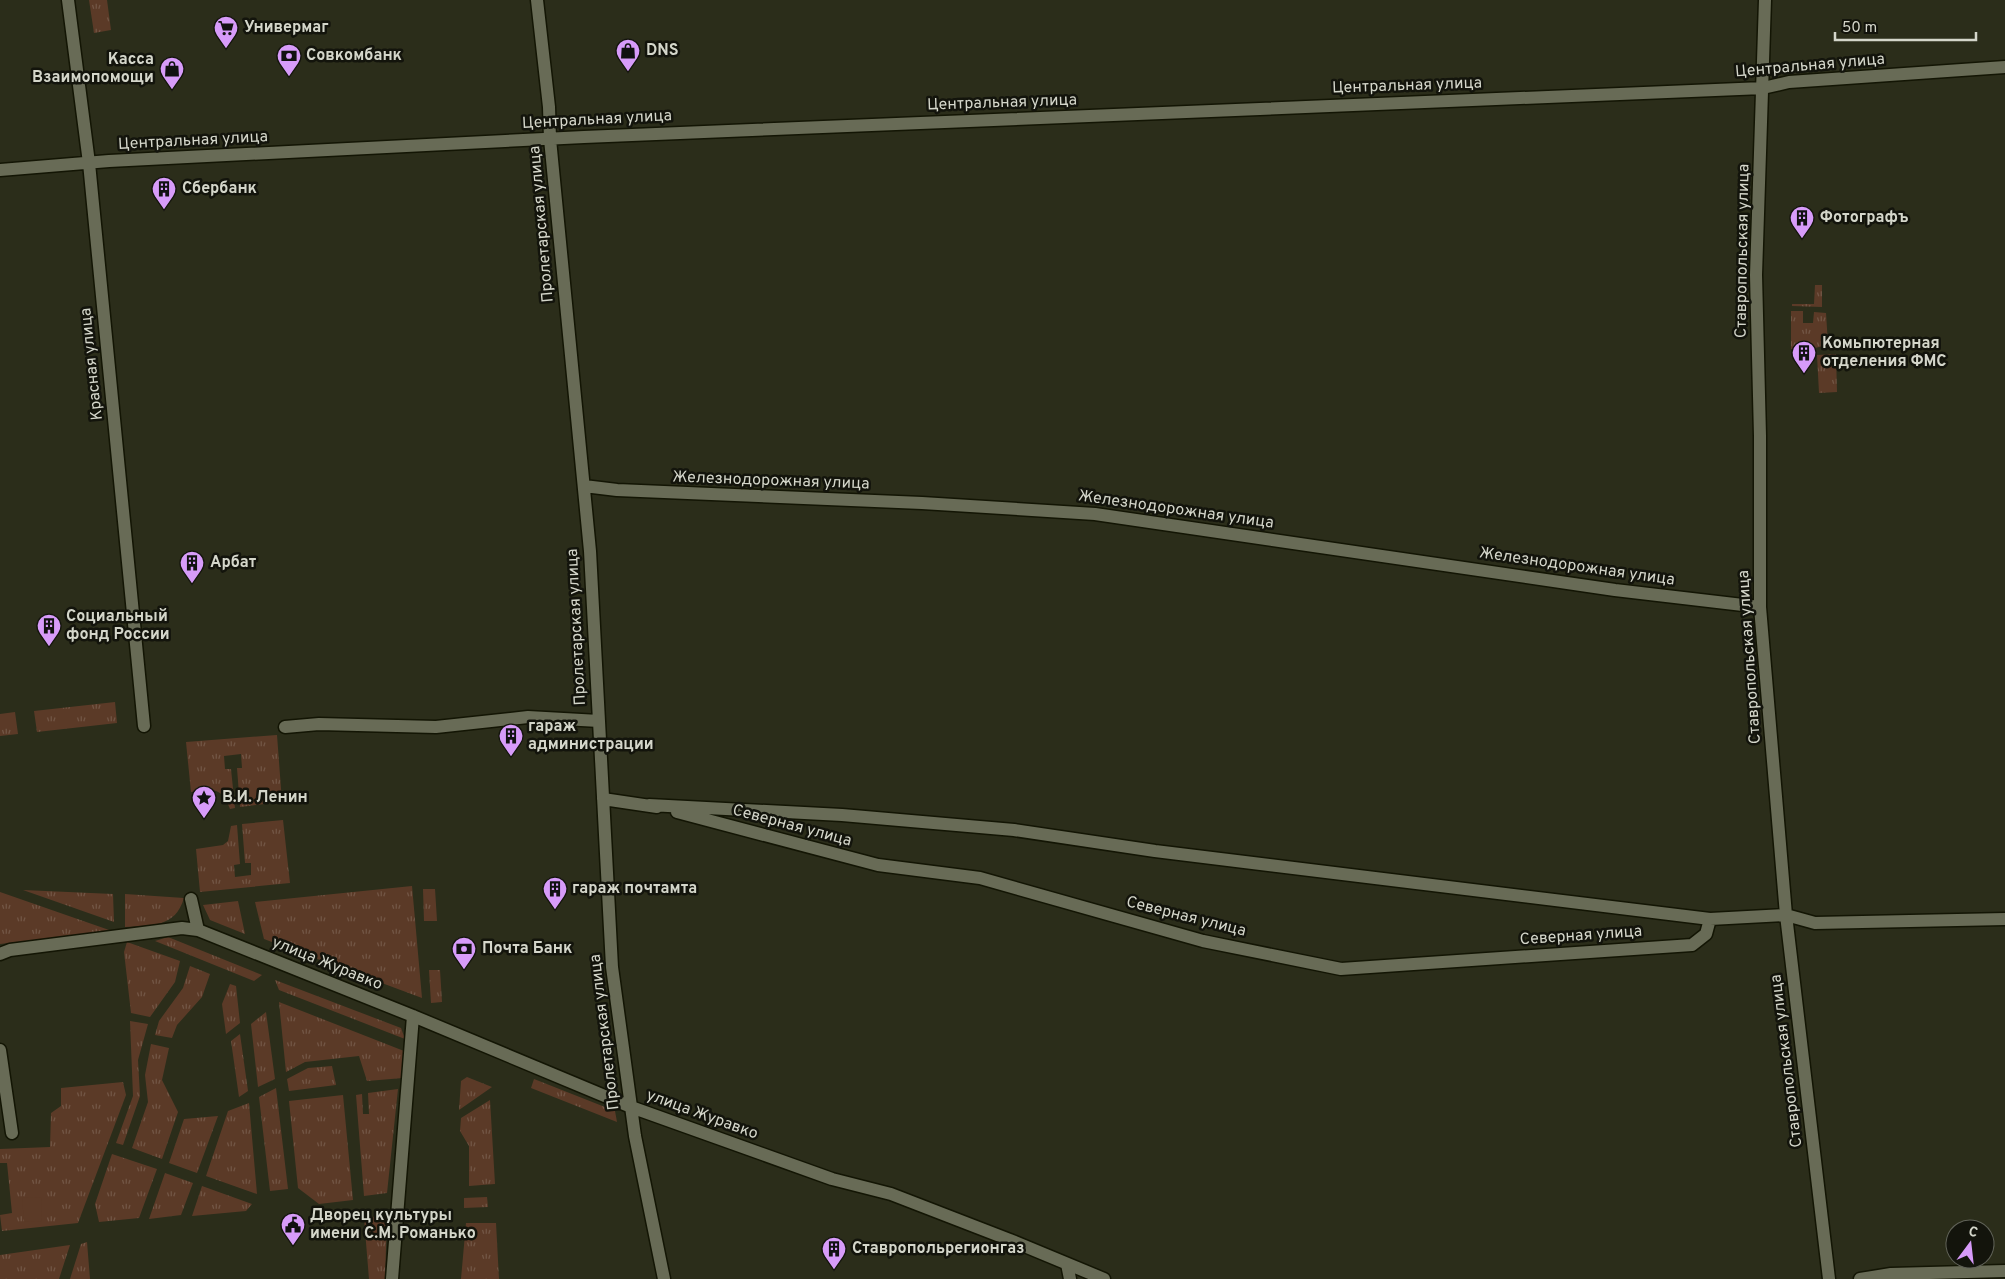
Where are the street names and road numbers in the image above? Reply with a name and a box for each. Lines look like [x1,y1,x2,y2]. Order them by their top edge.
street label: Центральная улица [1734,49,1886,83]
street label: Центральная улица [1332,73,1482,99]
street label: Центральная улица [927,90,1077,116]
street label: Центральная улица [522,106,672,134]
street label: Центральная улица [118,127,268,155]
street label: Пролетарская улица [525,145,559,303]
street label: Ставропольская улица [1731,164,1755,338]
street label: Красная улица [76,307,108,421]
street label: Железнодорожная улица [672,468,870,494]
street label: Железнодорожная улица [1077,486,1275,534]
street label: Железнодорожная улица [1478,543,1676,591]
street label: Пролетарская улица [563,548,591,706]
street label: Ставропольская улица [1734,569,1766,745]
street label: Северная улица [730,800,854,852]
street label: Северная улица [1124,892,1248,942]
street label: Северная улица [1519,922,1643,950]
street label: улица Журавко [269,933,385,995]
street label: Пролетарская улица [586,953,624,1111]
street label: Ставропольская улица [1766,973,1808,1149]
street label: улица Журавко [643,1086,761,1145]

